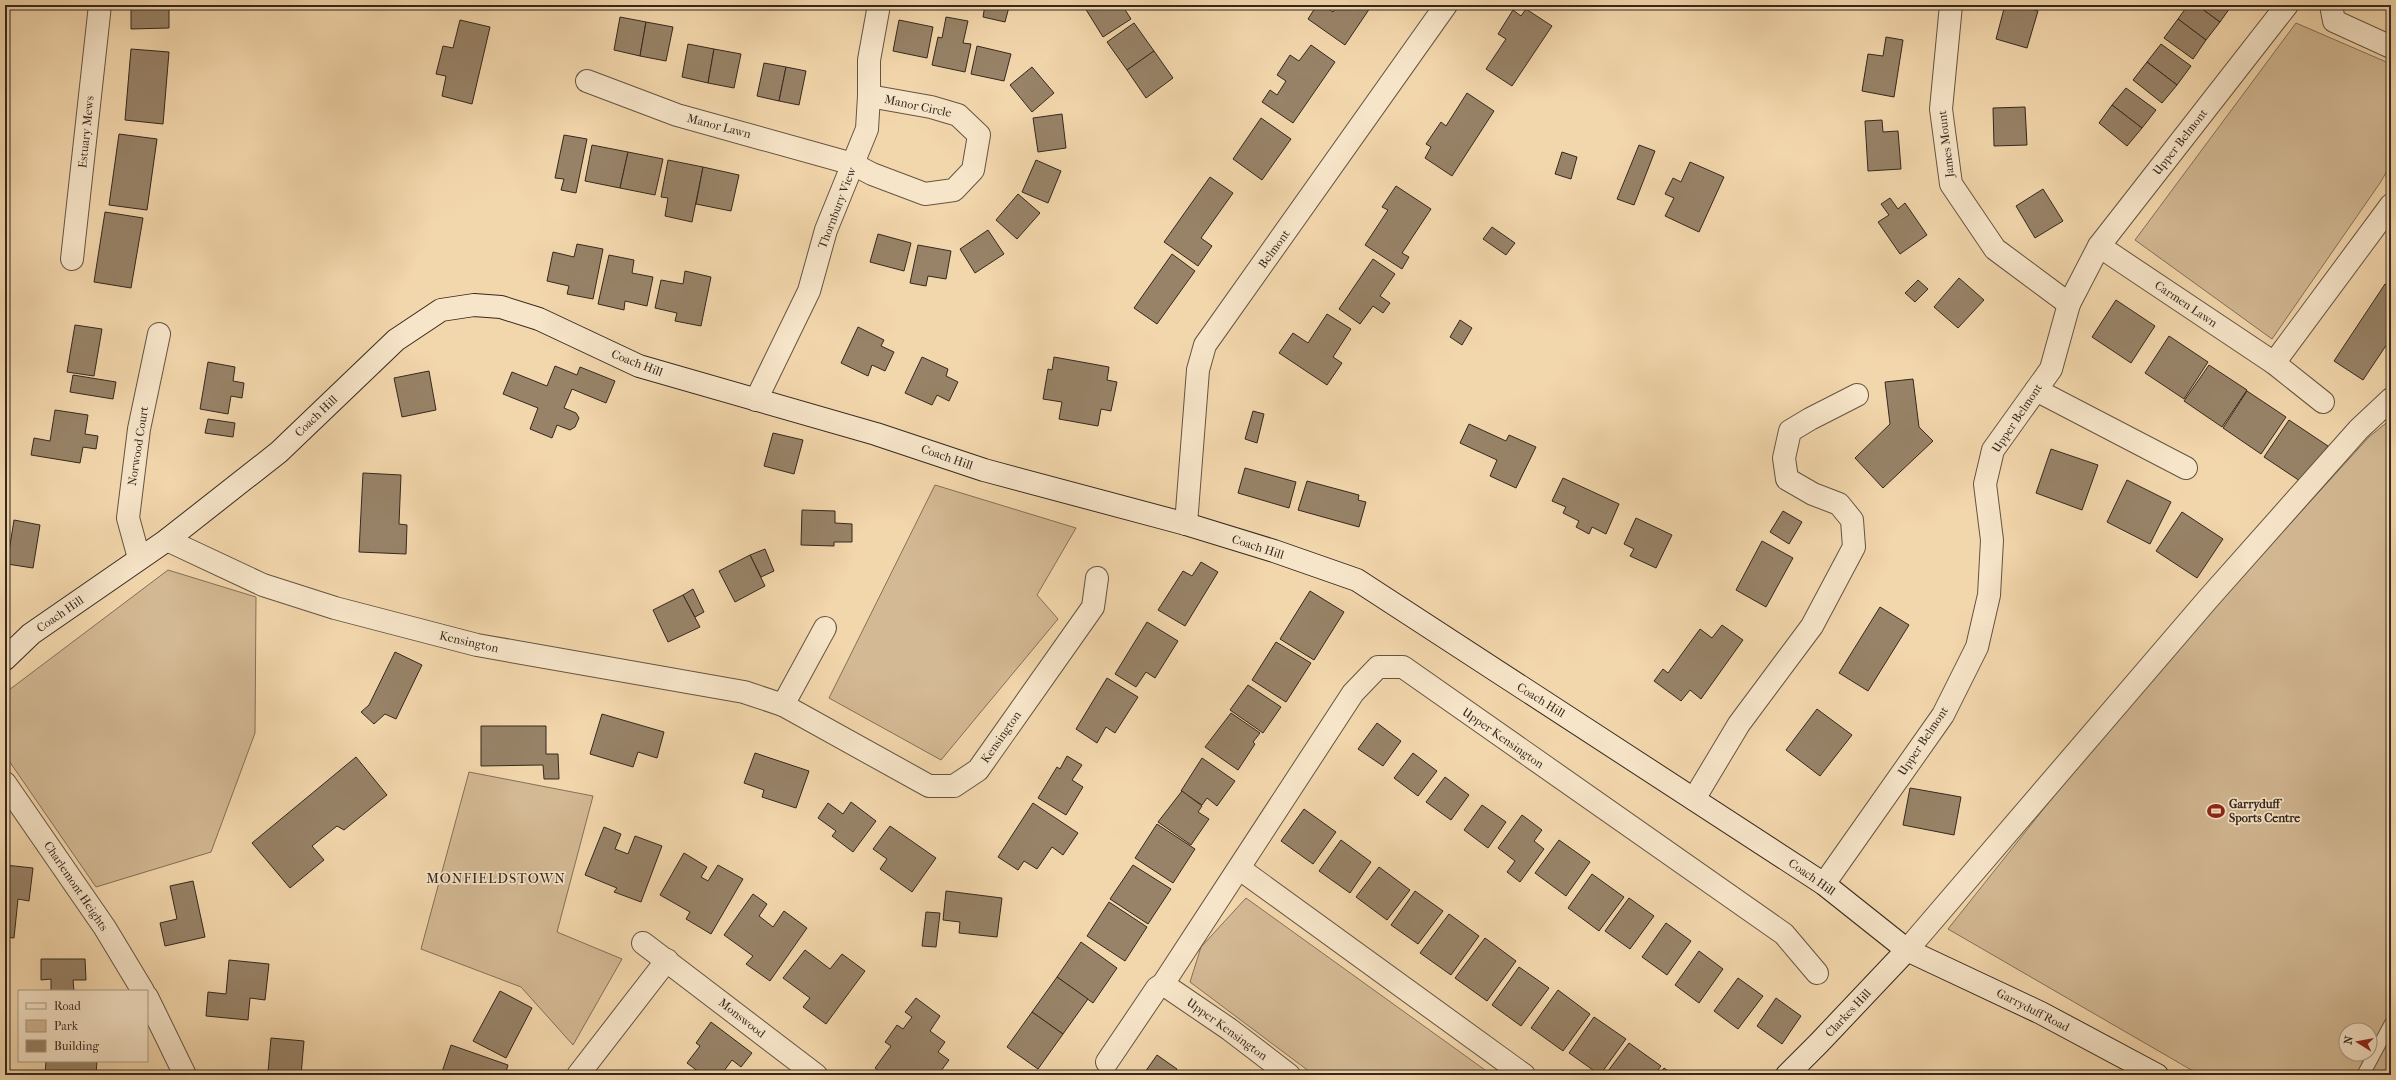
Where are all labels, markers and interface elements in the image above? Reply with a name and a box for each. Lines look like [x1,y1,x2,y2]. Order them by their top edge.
street label: Manor Circle [883,92,953,120]
street label: Estuary Mews [75,95,97,169]
street label: Upper Belmont [2150,106,2211,178]
street label: James Mount [1935,109,1957,179]
street label: Manor Lawn [686,111,753,141]
street label: Thornbury View [815,164,859,251]
street label: Belmont [1255,226,1293,271]
street label: Carmen Lawn [2152,278,2220,330]
street label: Coach Hill [609,347,665,379]
street label: Upper Belmont [1989,380,2046,455]
street label: Coach Hill [292,392,341,440]
street label: Norwood Court [125,405,151,487]
street label: Coach Hill [919,442,975,473]
street label: Coach Hill [1230,532,1286,562]
street label: Coach Hill [34,592,87,635]
street label: Kensington [438,628,500,656]
street label: Coach Hill [1514,680,1568,721]
street label: Upper Belmont [1895,703,1952,778]
street label: Upper Kensington [1460,705,1546,771]
street label: Kensington [978,708,1024,766]
place label: Garryduff Sports Centre [2229,797,2300,826]
sports icon: Garryduff Sports Centre [2206,801,2226,821]
street label: Charlemont Heights [41,839,111,934]
street label: Coach Hill [1786,856,1839,899]
district label: MONFIELDSTOWN [426,870,566,887]
street label: Clarkes Hill [1822,986,1874,1040]
street label: Garryduff Road [1994,986,2072,1035]
legend [18,990,148,1062]
street label: Monswood [716,995,769,1041]
street label: Upper Kensington [1184,995,1270,1063]
text: Road [54,999,81,1013]
text: Park [54,1019,79,1033]
north arrow [2338,1022,2378,1062]
text: N [2341,1034,2356,1046]
text: Building [54,1039,99,1053]

